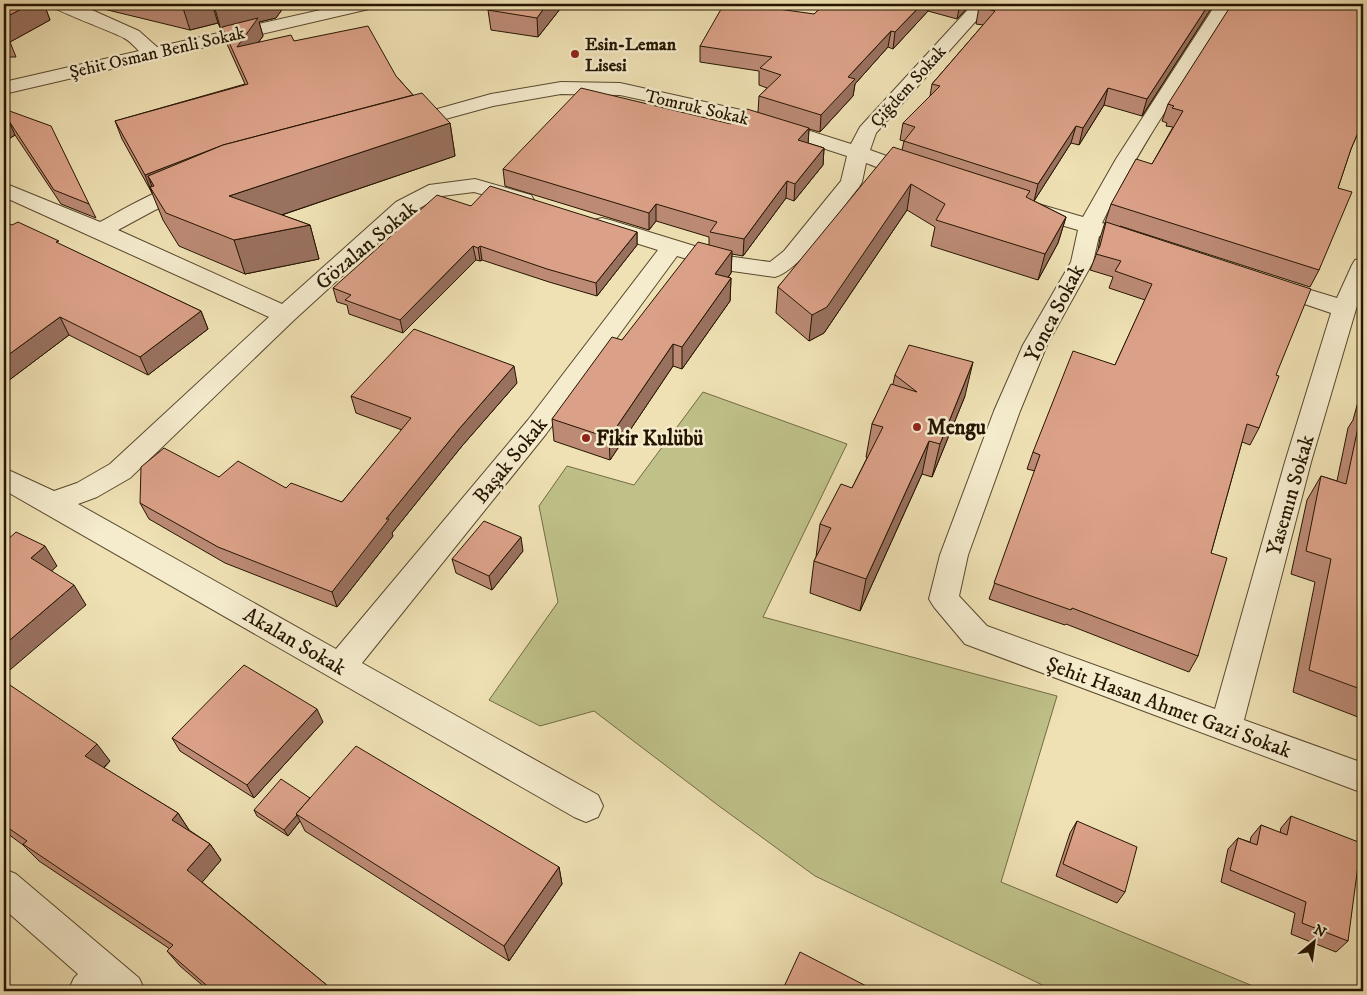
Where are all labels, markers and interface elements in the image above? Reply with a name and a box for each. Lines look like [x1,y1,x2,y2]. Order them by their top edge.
street label: Şehit Osman Benli Sokak [67,22,247,84]
place label: Esin-Leman Lisesi [585,34,677,77]
street label: Çiğdem Sokak [866,41,951,132]
marker: Esin-Leman Lisesi [569,48,581,60]
street label: Tomruk Sokak [643,85,751,131]
street label: Gözalan Sokak [311,195,423,296]
street label: Yonca Sokak [1019,260,1091,367]
street label: Başak Sokak [468,412,554,509]
place label: Mengu [927,415,986,441]
marker: Mengu [911,421,923,433]
place label: Fikir Kulübü [596,426,703,452]
street label: Yasemın Sokak [1261,431,1321,559]
marker: Fikir Kulübü [580,432,592,444]
street label: Akalan Sokak [239,602,351,682]
street label: Şehit Hasan Ahmet Gazi Sokak [1043,651,1295,765]
north arrow [1290,918,1340,968]
text: N [1310,921,1330,942]

